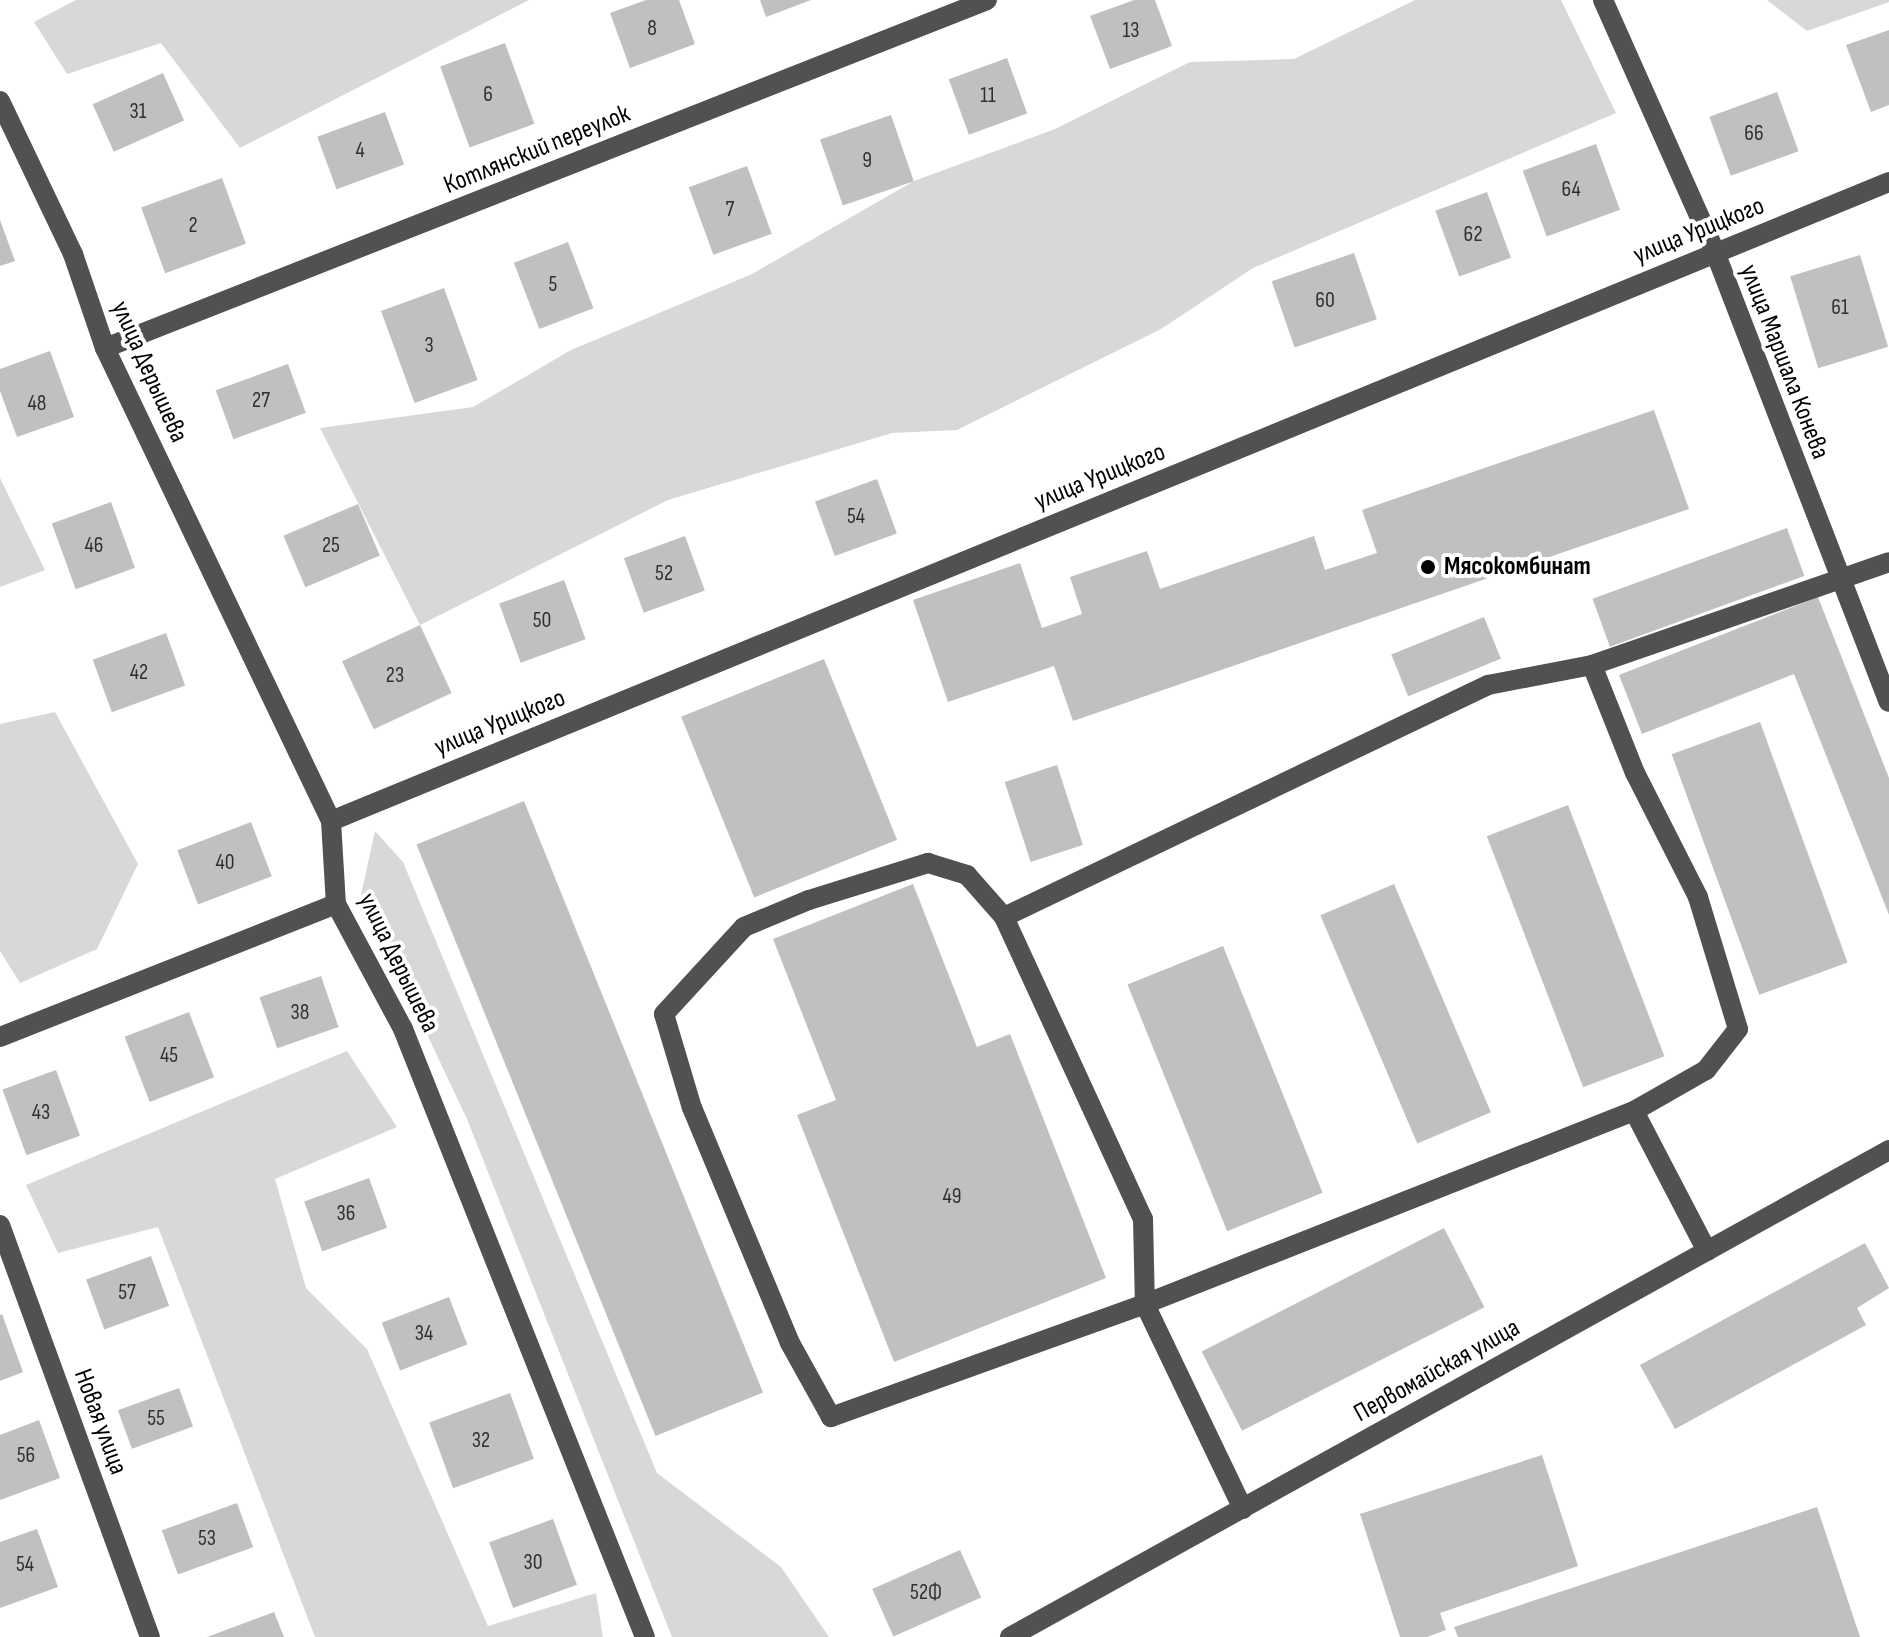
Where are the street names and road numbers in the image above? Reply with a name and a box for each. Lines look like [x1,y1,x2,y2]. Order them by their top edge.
street label: Котлянский переулок [439,99,635,201]
street label: улица Урицкого [1629,191,1769,271]
street label: улица Маршала Конева [1733,260,1835,464]
street label: улица Дерышева [104,297,194,447]
street label: улица Урицкого [1030,437,1170,517]
street label: улица Урицкого [430,683,570,763]
street label: улица Дерышева [351,888,445,1038]
street label: Первомайская улица [1349,1313,1525,1429]
street label: Новая улица [67,1365,133,1479]

